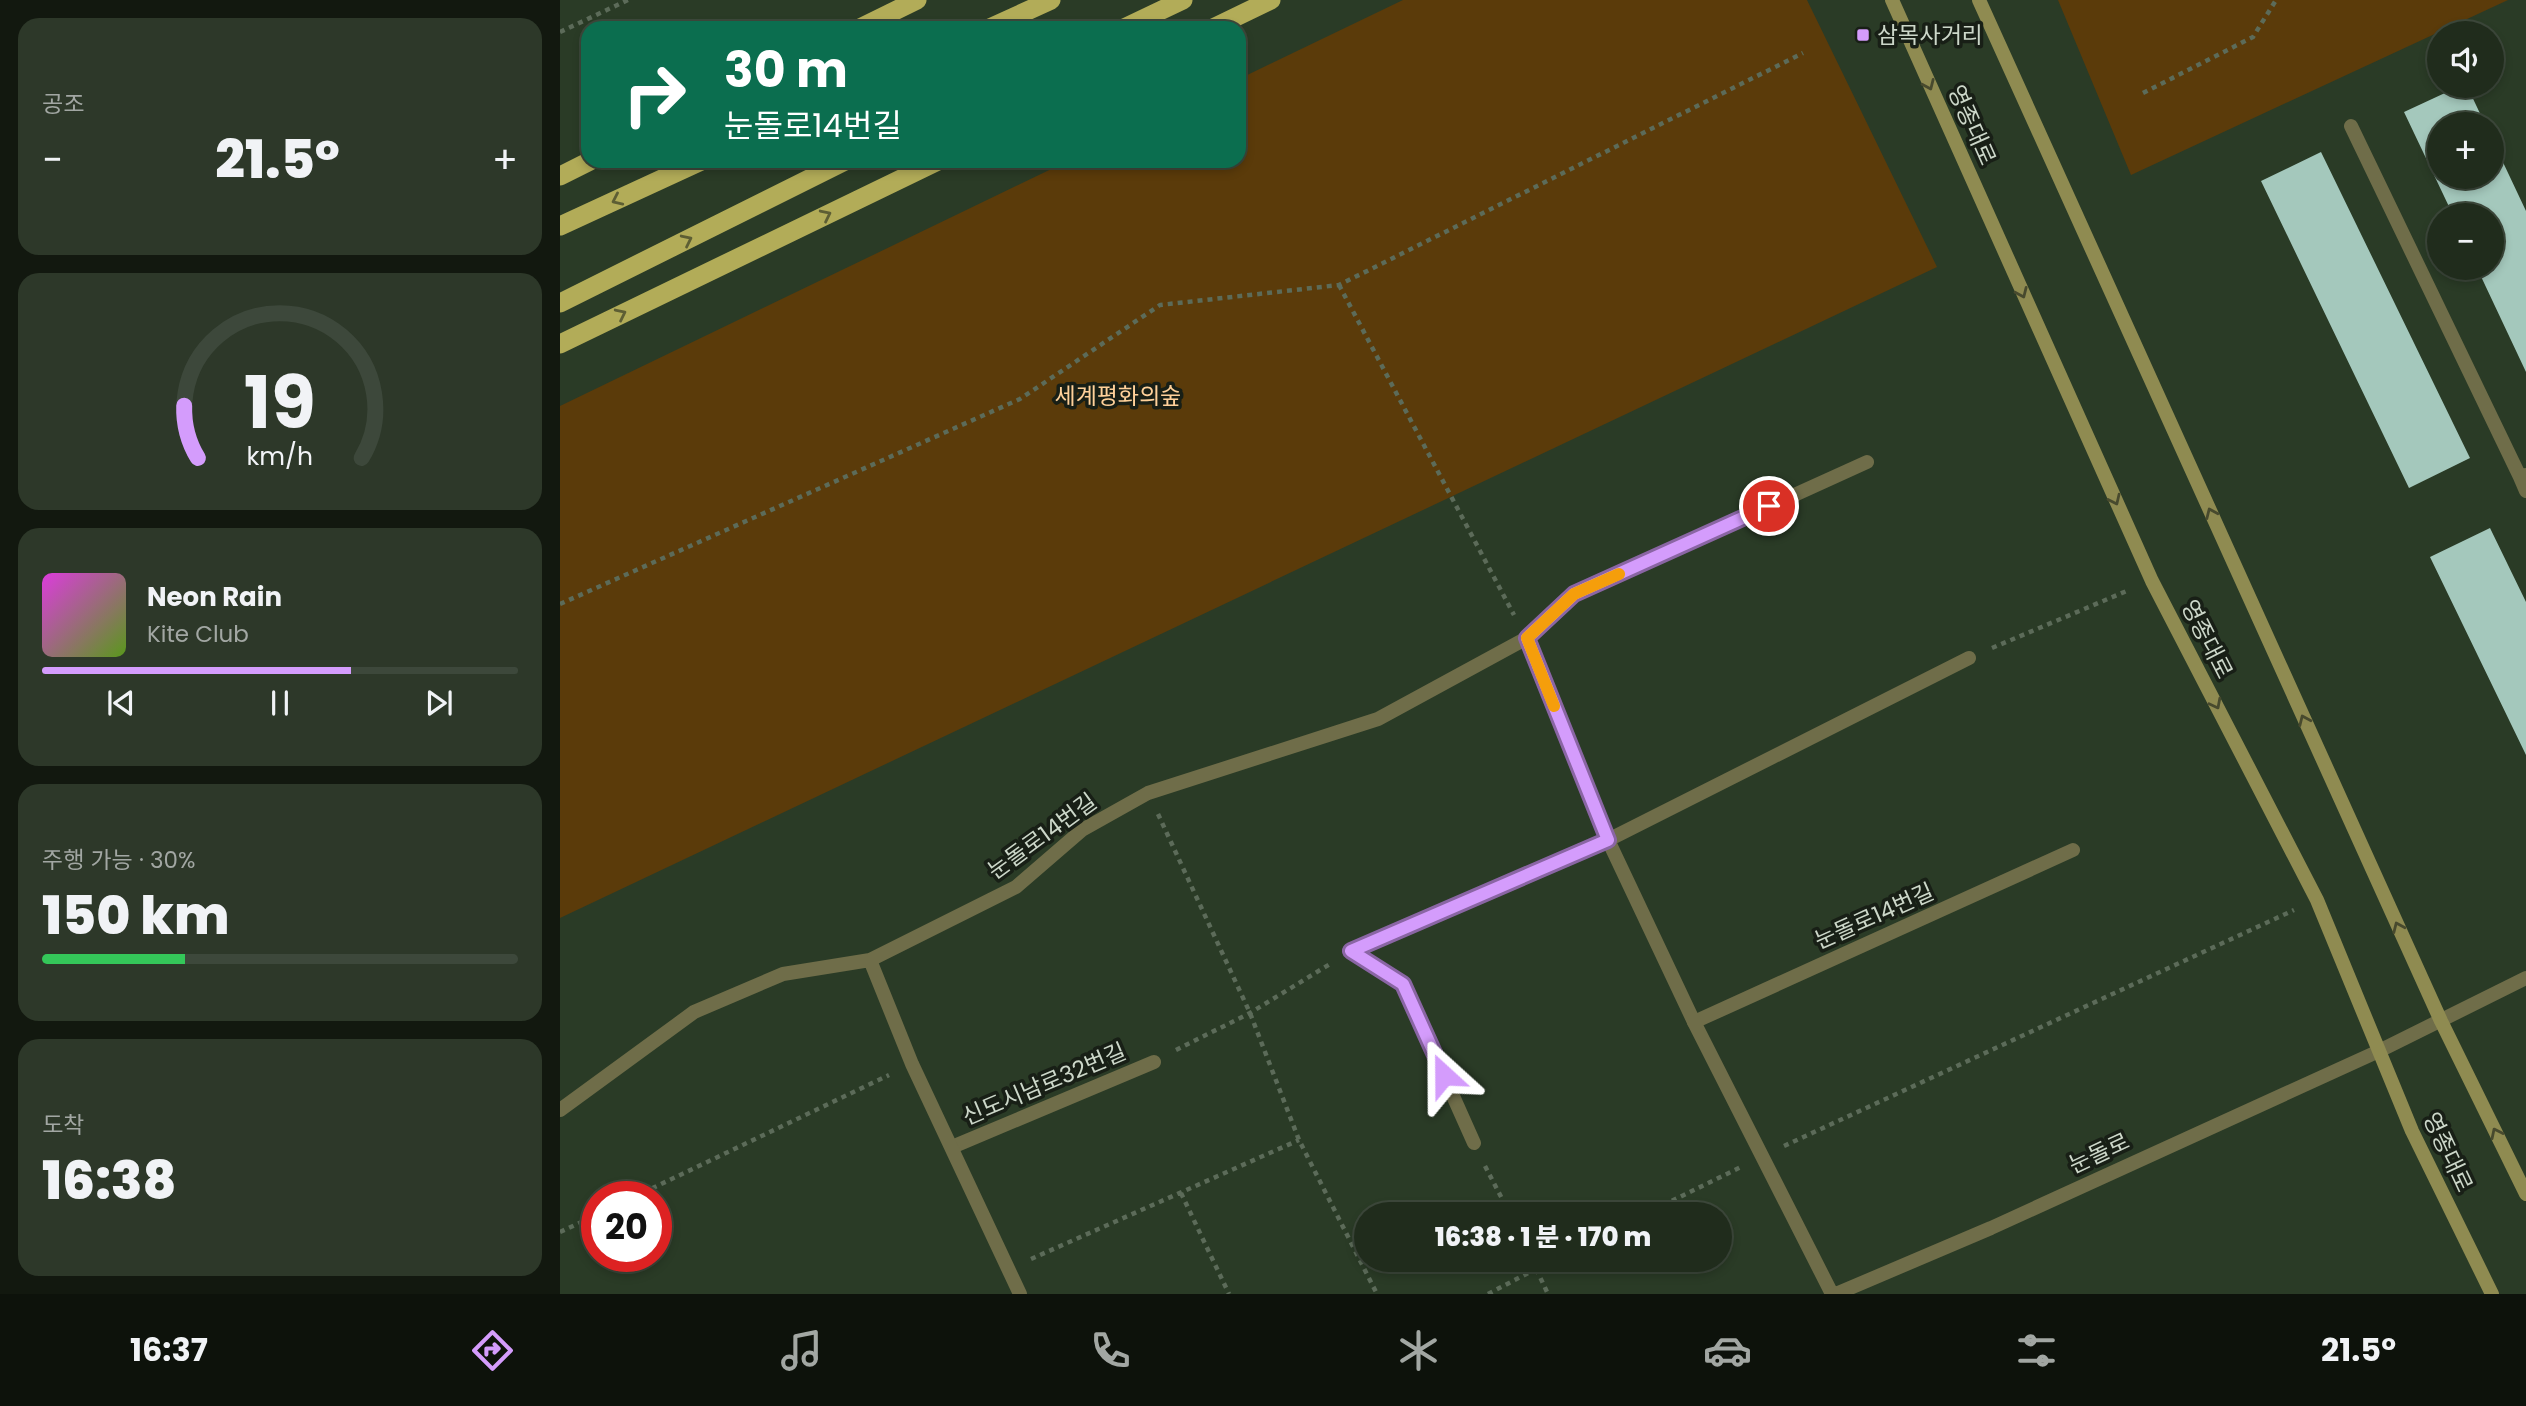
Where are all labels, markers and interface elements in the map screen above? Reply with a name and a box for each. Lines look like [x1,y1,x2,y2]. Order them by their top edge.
place label: 삼목사거리 [1877,19,1983,51]
map controls [2427,21,2504,280]
button: sound [2427,21,2504,98]
marker: 삼목사거리 [1855,27,1871,43]
text: 30 m [724,36,848,104]
icon: right [609,49,700,140]
one-way arrow [1921,78,1935,90]
street label: 영종대로 [1940,80,2004,170]
text: 공조 [42,88,84,120]
text: 눈돌로14번길 [724,103,902,148]
button: + [2427,112,2504,189]
text: 21.5° [215,123,340,196]
text: − [42,133,63,186]
text: + [492,133,518,186]
one-way arrow [612,192,624,206]
button: − [2427,203,2504,280]
one-way arrow [819,209,831,223]
one-way arrow [680,234,692,248]
one-way arrow [2014,286,2028,298]
one-way arrow [614,308,626,322]
text: 19 [244,352,316,453]
park label: 세계평화의숲 [1055,380,1181,412]
text: km/h [247,439,313,474]
pin [1739,476,1799,536]
icon: arrive [1750,487,1788,525]
one-way arrow [2107,493,2121,505]
one-way arrow [2205,507,2219,520]
text: Neon Rain [147,579,282,615]
street label: 영종대로 [2174,594,2240,684]
text: Kite Club [147,618,249,650]
icon: previous [102,684,140,722]
icon: pause [261,684,299,722]
icon: next [420,684,458,722]
one-way arrow [2207,697,2221,709]
one-way arrow [2298,715,2312,727]
street label: 눈돌로14번길 [981,786,1103,886]
text: 주행 가능 · 30% [42,844,195,876]
street label: 눈돌로14번길 [1809,875,1939,957]
text: 150 km [42,879,229,952]
one-way arrow [2392,922,2406,934]
street label: 신도시남로32번길 [957,1035,1131,1133]
position arrow [1407,1038,1481,1112]
street label: 영종대로 [2416,1107,2480,1197]
text: 도착 [42,1109,84,1141]
street label: 눈돌로 [2063,1125,2135,1181]
one-way arrow [2490,1128,2504,1140]
text: 16:38 [42,1144,177,1217]
speed limit sign: 20 [581,1181,672,1272]
text: 16:38 · 1 분 · 170 m [1435,1219,1651,1255]
icon: directions [468,1326,517,1375]
icon: music [777,1326,826,1375]
icon: phone [1086,1326,1135,1375]
icon: climate [1394,1326,1443,1375]
icon: car [1703,1326,1752,1375]
icon: filters [2012,1326,2061,1375]
text: 16:37 [130,1327,208,1372]
text: 21.5° [2321,1327,2396,1372]

